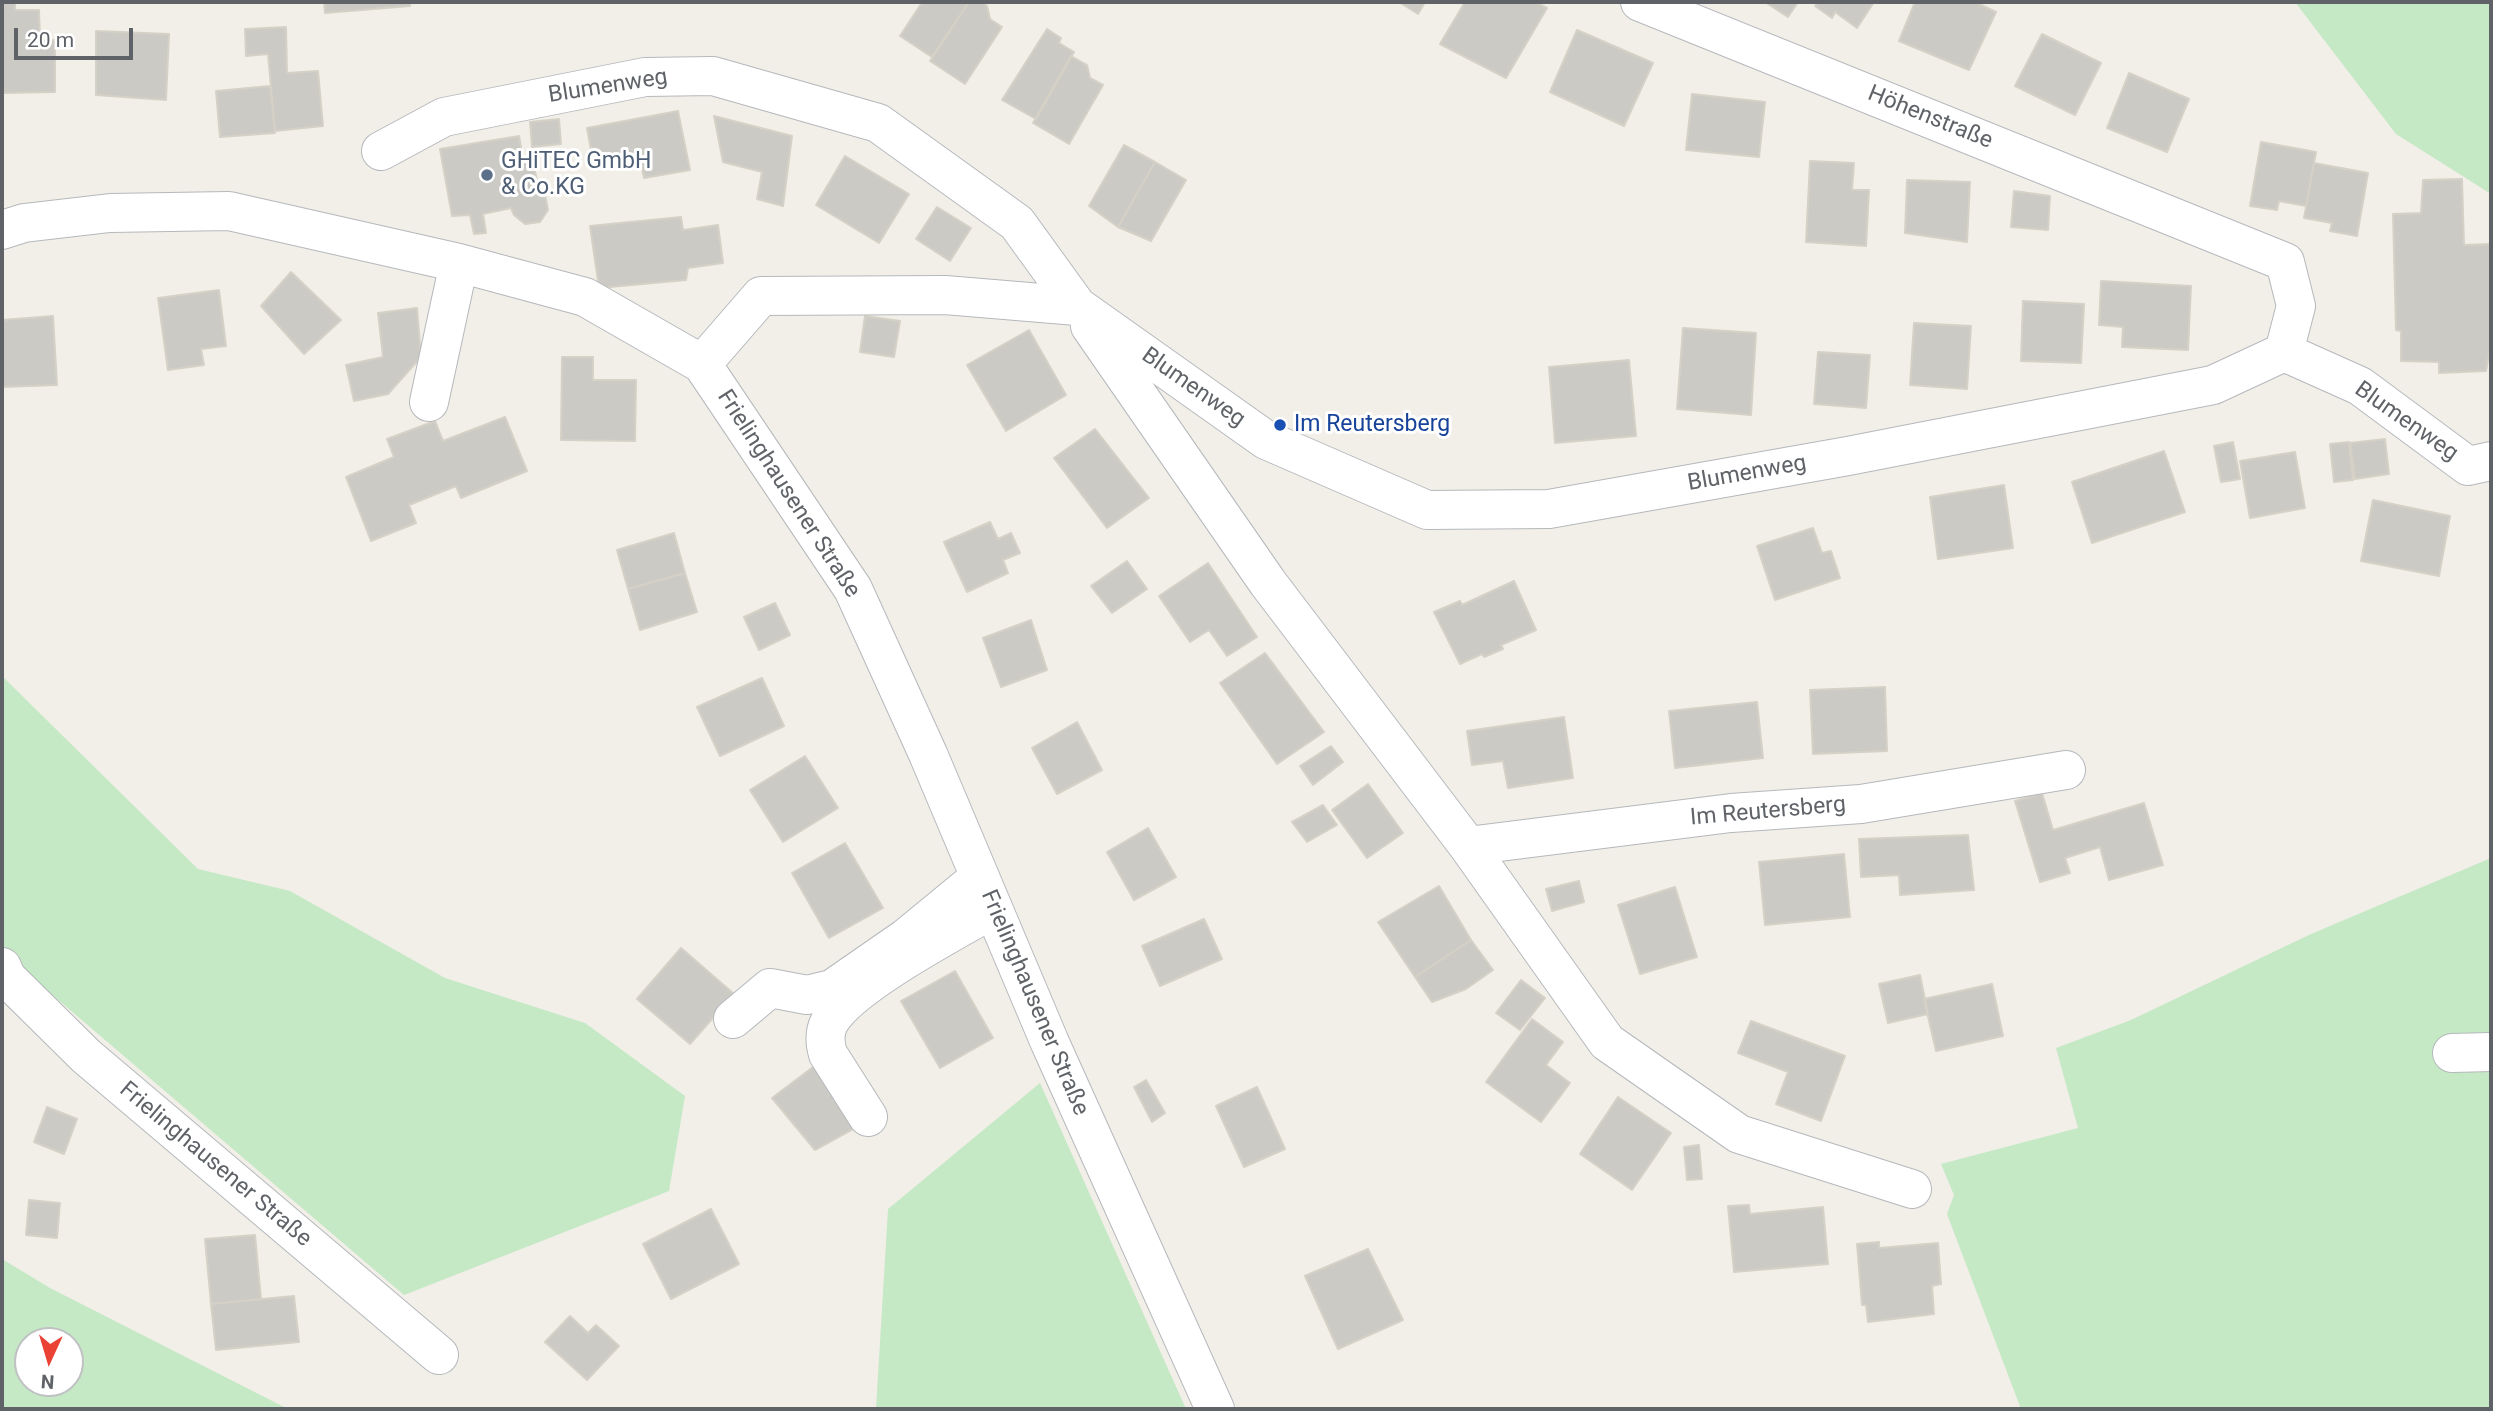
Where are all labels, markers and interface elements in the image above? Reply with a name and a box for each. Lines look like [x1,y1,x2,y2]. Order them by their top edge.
scale bar [18,14,136,58]
text: 20 m [27,28,74,52]
street label: Blumenweg [547,64,669,110]
street label: Höhenstraße [1864,80,1996,156]
place label: GHiTEC GmbH & Co.KG [501,148,651,202]
marker: GHiTEC GmbH & Co.KG [479,167,495,183]
street label: Blumenweg [1136,342,1250,434]
street label: Blumenweg [2349,376,2463,468]
street label: Frielinghausener Straße [711,385,865,603]
place label: Im Reutersberg [1294,411,1450,439]
marker: Im Reutersberg [1272,417,1288,433]
street label: Blumenweg [1685,450,1809,498]
street label: Im Reutersberg [1689,791,1847,833]
street label: Frielinghausener Straße [974,886,1094,1120]
street label: Frielinghausener Straße [113,1077,317,1253]
north arrow [14,1327,84,1397]
text: N [40,1370,55,1393]

